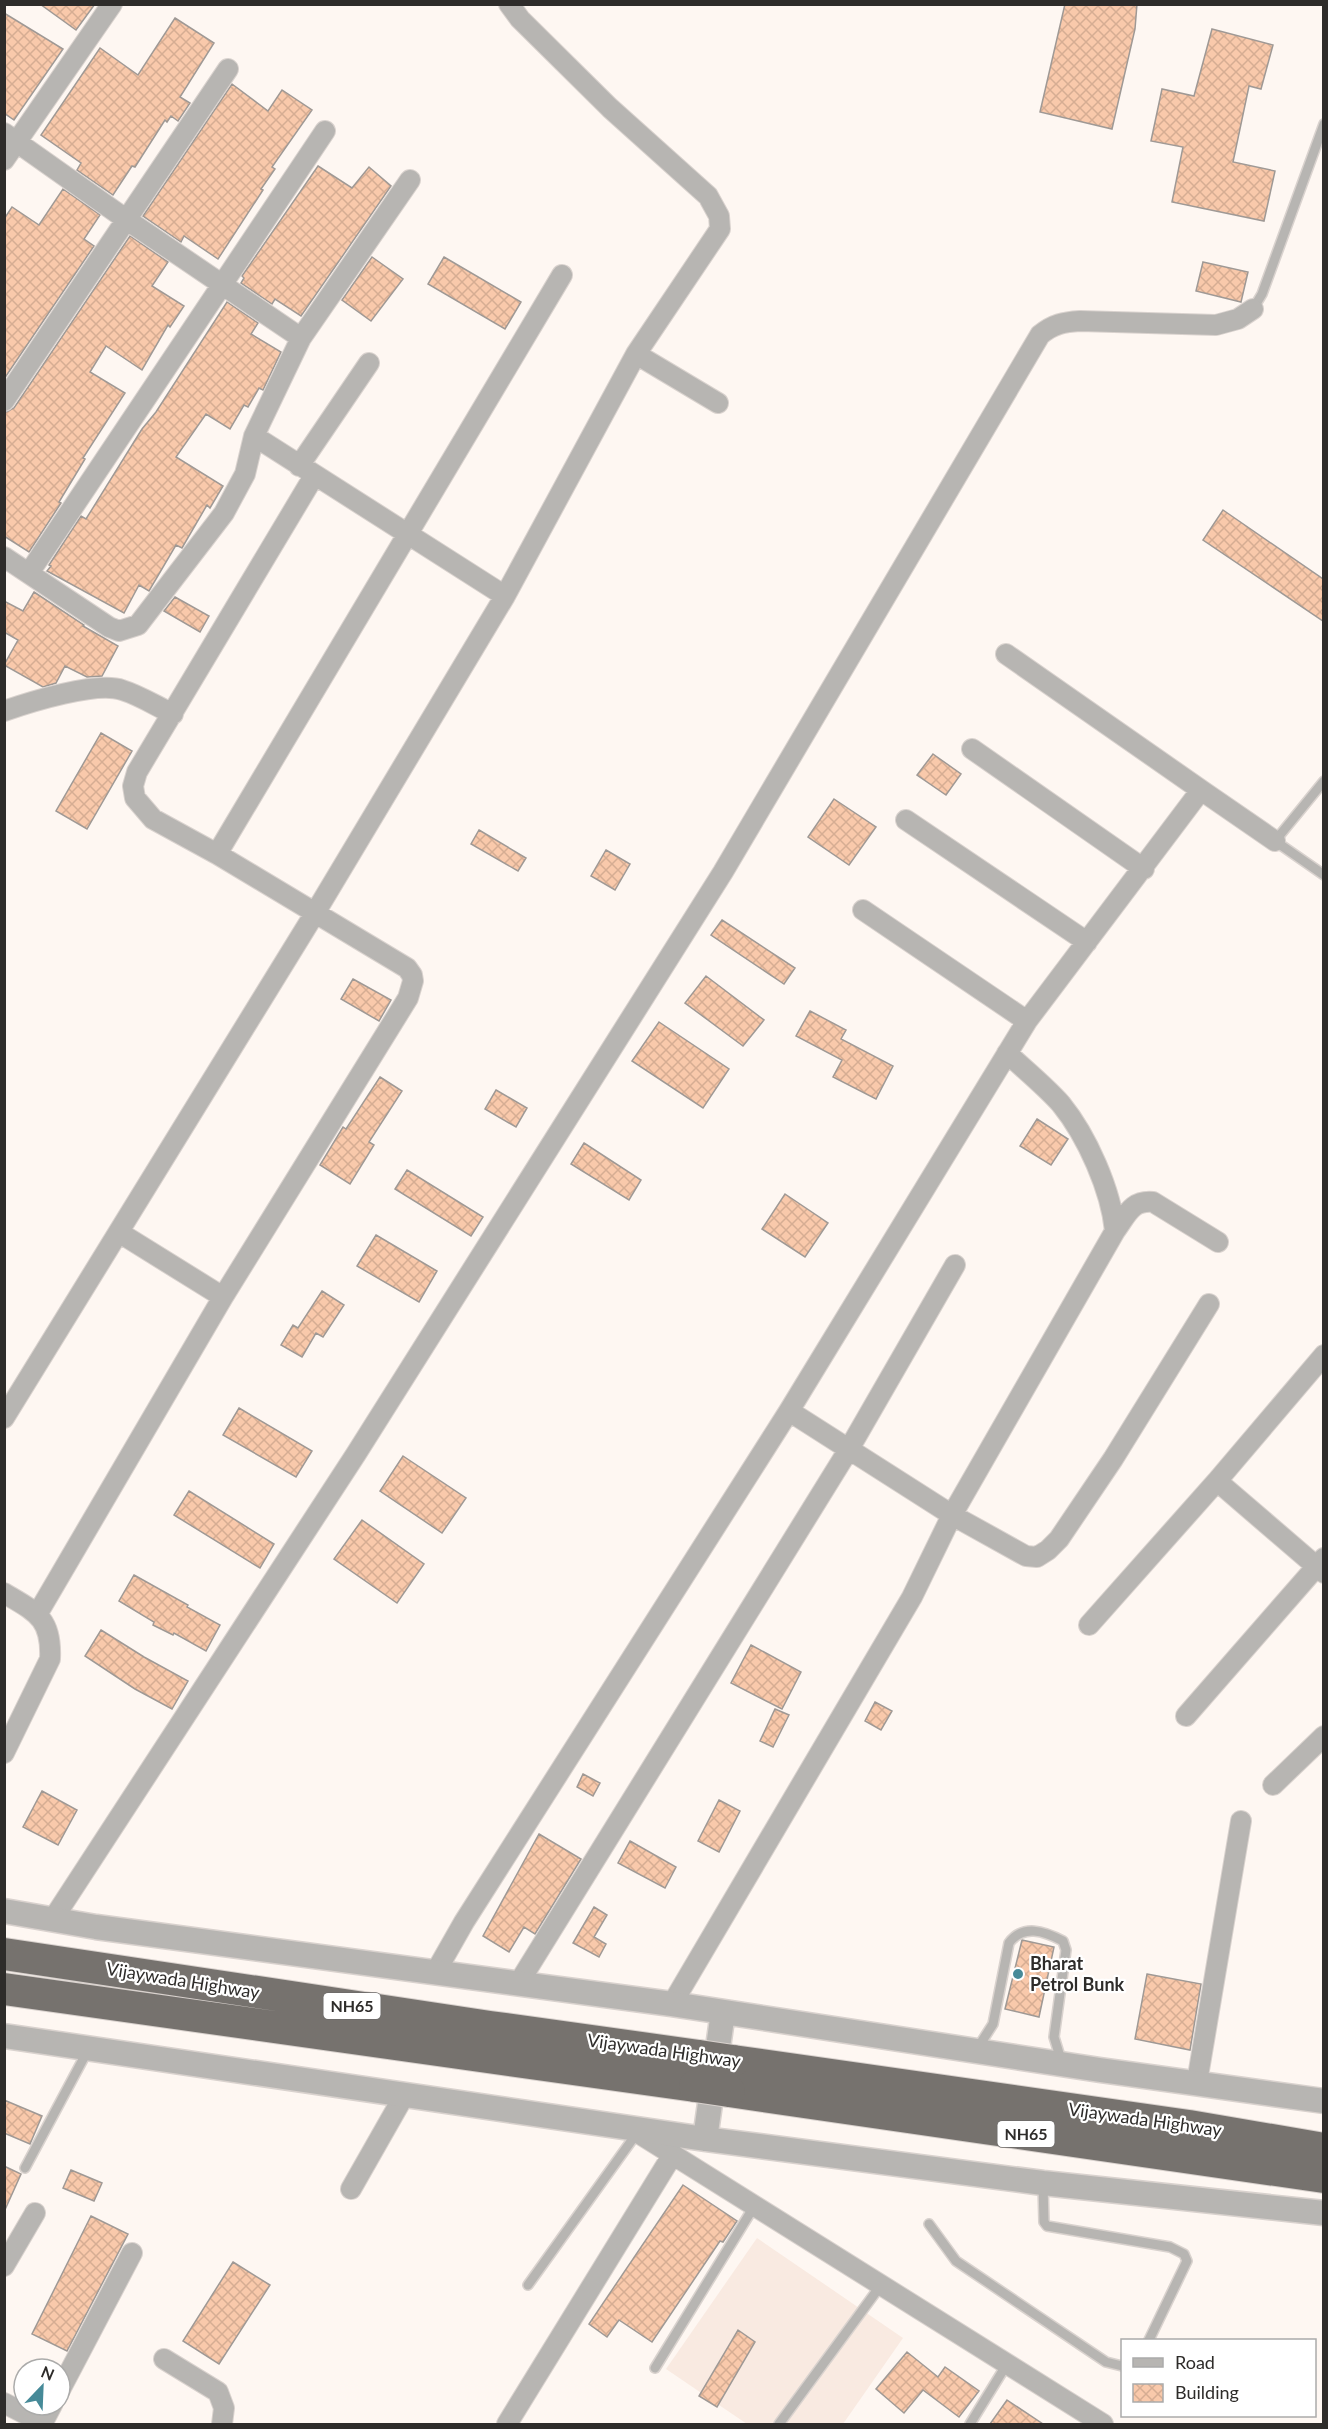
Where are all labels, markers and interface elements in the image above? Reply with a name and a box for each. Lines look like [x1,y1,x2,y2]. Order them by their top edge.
place label: Bharat Petrol Bunk [1030,1952,1125,1995]
street label: Vijaywada Highway [105,1957,262,2003]
marker: Bharat Petrol Bunk [1011,1967,1025,1981]
road number: NH65 [324,1993,380,2019]
street label: Vijaywada Highway [586,2028,743,2072]
street label: Vijaywada Highway [1067,2097,1224,2141]
road number: NH65 [998,2121,1054,2147]
legend [1121,2339,1316,2417]
text: Road [1175,2351,1215,2373]
north arrow [12,2357,72,2417]
text: N [39,2362,57,2384]
text: Building [1175,2381,1239,2403]

